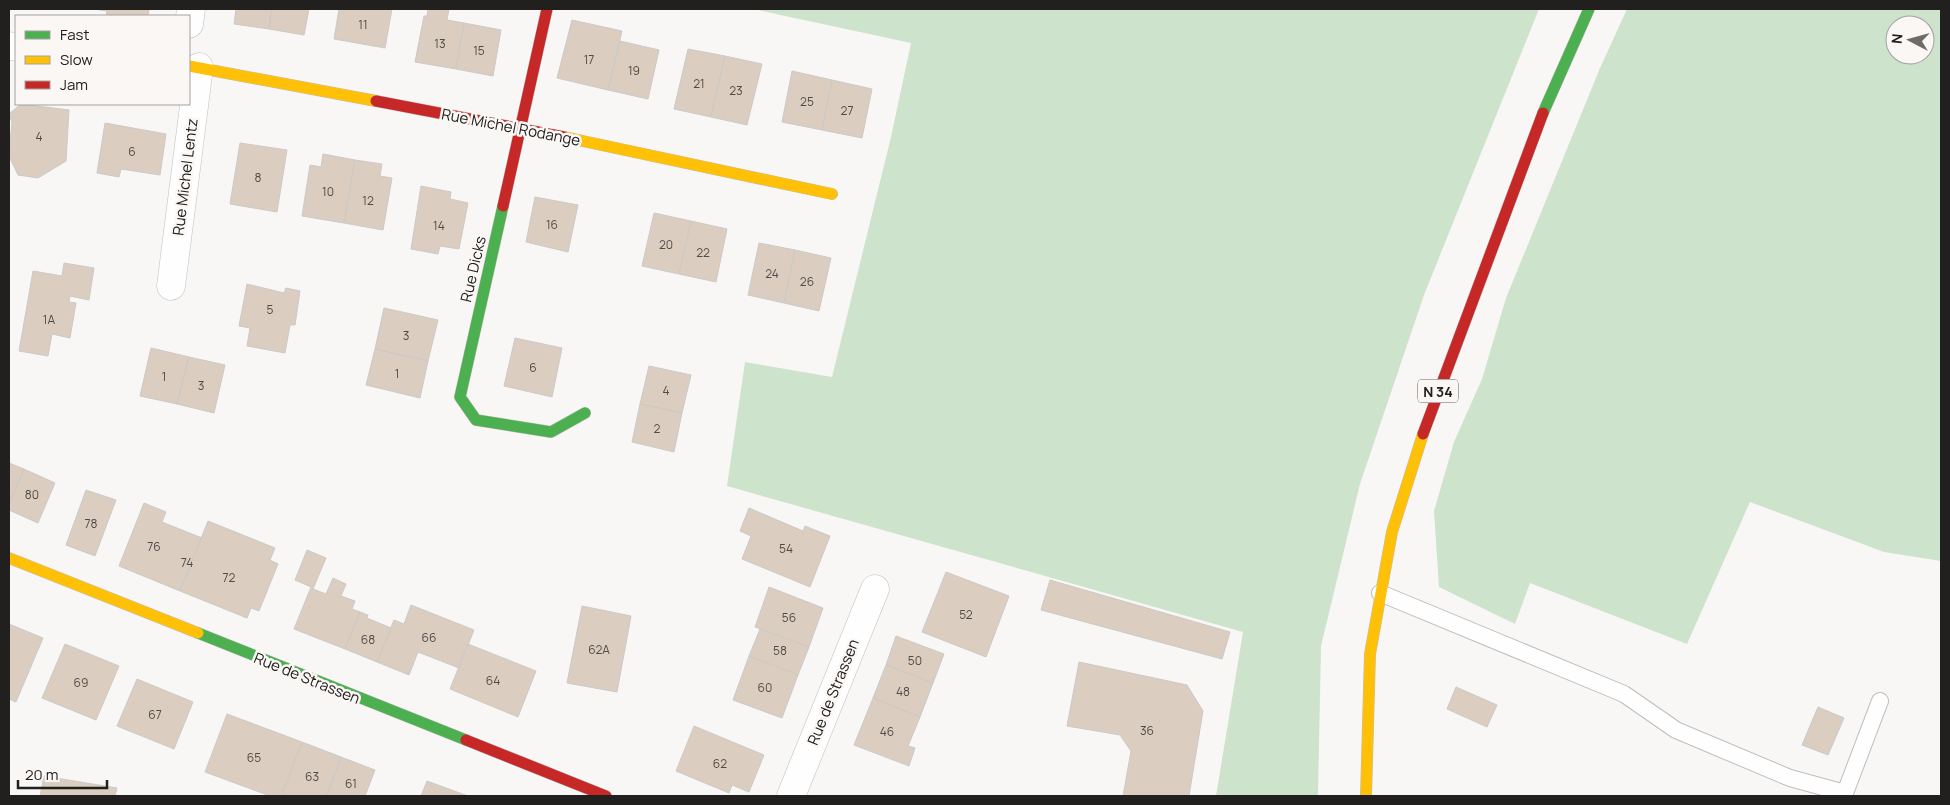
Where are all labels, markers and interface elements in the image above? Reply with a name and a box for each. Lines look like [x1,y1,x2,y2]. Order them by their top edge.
legend [15,15,190,105]
north arrow [1885,15,1935,65]
house number: 11 [358,16,368,33]
text: Fast [60,24,89,45]
text: N [1887,33,1907,45]
house number: 13 [434,35,446,52]
house number: 15 [473,42,485,59]
text: Slow [60,49,93,70]
house number: 17 [584,51,594,68]
house number: 19 [628,62,640,79]
text: Jam [60,74,88,95]
house number: 21 [693,75,705,92]
house number: 23 [729,82,743,99]
house number: 25 [800,93,814,110]
house number: 27 [841,102,853,119]
street label: Rue Michel Rodange [440,103,582,151]
street label: Rue Michel Lentz [167,117,203,237]
house number: 4 [35,128,43,145]
house number: 6 [128,143,136,160]
house number: 8 [255,169,262,186]
house number: 10 [322,183,334,200]
house number: 12 [362,192,374,209]
house number: 16 [546,216,558,233]
house number: 14 [433,217,445,234]
street label: Rue Dicks [455,234,491,304]
house number: 20 [659,236,673,253]
house number: 22 [696,244,710,261]
house number: 24 [765,265,779,282]
house number: 26 [800,273,814,290]
house number: 5 [267,301,274,318]
house number: 1A [43,311,56,328]
house number: 3 [403,327,409,344]
house number: 6 [529,359,537,376]
house number: 1 [395,365,399,382]
house number: 1 [162,368,166,385]
house number: 3 [198,377,204,394]
road number: N 34 [1418,380,1458,402]
house number: 4 [662,382,670,399]
house number: 2 [654,420,661,437]
house number: 80 [25,486,39,503]
house number: 78 [85,515,98,532]
house number: 76 [147,538,161,555]
house number: 54 [779,540,793,557]
house number: 74 [181,554,193,571]
house number: 72 [223,569,236,586]
house number: 52 [959,606,973,623]
house number: 56 [782,609,796,626]
house number: 66 [422,629,436,646]
house number: 68 [361,631,375,648]
street label: Rue de Strassen [802,636,864,748]
house number: 62A [588,641,610,658]
house number: 58 [773,642,787,659]
street label: Rue de Strassen [251,647,363,709]
house number: 50 [908,652,922,669]
house number: 64 [486,672,500,689]
house number: 69 [74,674,88,691]
house number: 60 [758,679,772,696]
house number: 48 [896,683,910,700]
house number: 67 [148,706,162,723]
house number: 36 [1140,722,1154,739]
house number: 46 [880,723,894,740]
house number: 65 [247,749,261,766]
house number: 62 [713,755,727,772]
scale bar [18,758,106,790]
text: 20 m [25,764,58,785]
house number: 63 [305,768,319,785]
house number: 61 [345,775,357,792]

